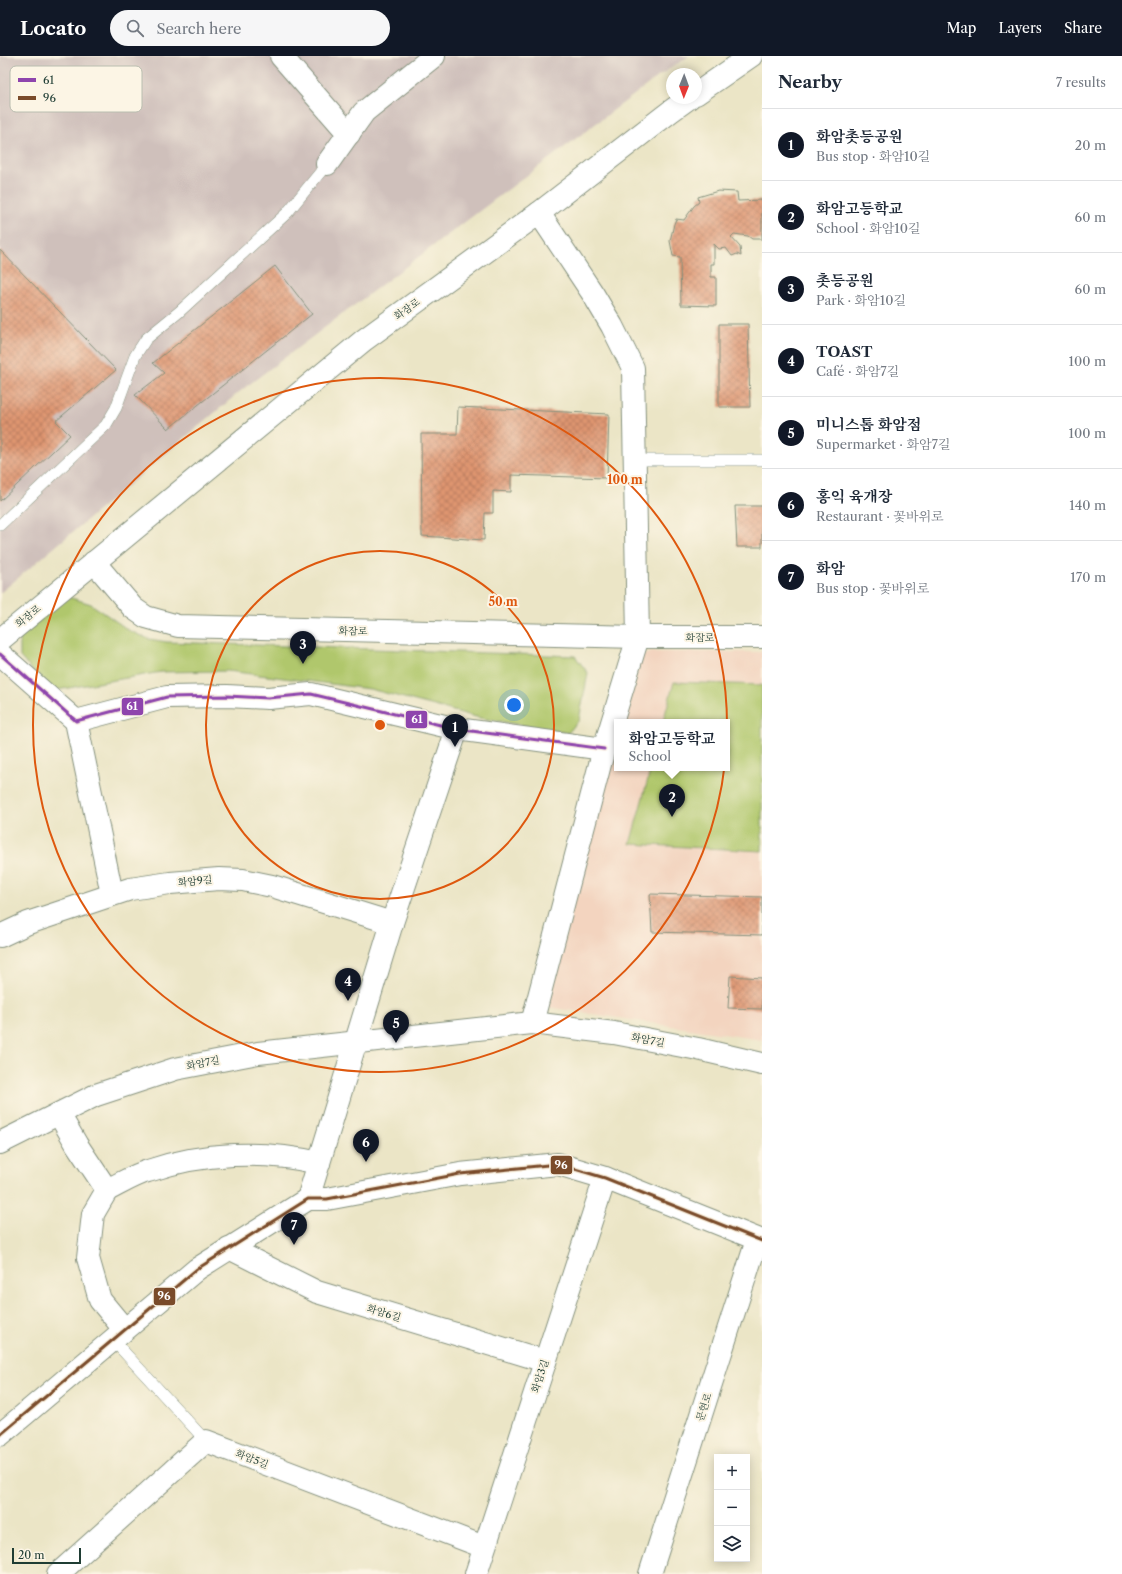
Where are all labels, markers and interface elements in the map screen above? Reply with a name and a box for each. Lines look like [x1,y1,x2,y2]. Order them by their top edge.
search box [110,10,390,46]
text: Locato [20,17,86,40]
icon: search [124,17,146,39]
text: Search here [156,19,241,38]
text: Map [946,19,976,37]
text: Layers [998,19,1042,37]
text: Share [1064,19,1102,37]
legend [10,66,142,112]
north arrow [666,68,702,104]
text: Nearby [778,72,842,92]
text: 61 [43,73,54,87]
text: 7 results [1056,74,1106,90]
text: 96 [43,91,56,105]
text: 화암촛등공원 [816,127,903,146]
text: 1 [788,137,794,153]
text: 20 m [1075,137,1106,153]
text: Bus stop · 화암10길 [816,148,930,164]
text: 화암고등학교 [816,199,903,218]
text: 2 [787,209,795,225]
text: 60 m [1075,209,1106,225]
text: School · 화암10길 [816,220,921,236]
text: 촛등공원 [816,271,874,290]
text: 3 [787,281,795,297]
text: 60 m [1075,281,1106,297]
text: Park · 화암10길 [816,292,906,308]
street label: 화잠로 [391,295,423,323]
text: TOAST [816,342,873,361]
text: 4 [787,353,795,369]
text: 100 m [1068,353,1106,369]
text: Café · 화암7길 [816,363,899,379]
text: 미니스톱 화암점 [816,415,921,434]
text: 5 [787,425,795,441]
text: 100 m [1068,425,1106,441]
text: Supermarket · 화암7길 [816,436,951,452]
text: 100 m [607,472,643,487]
text: 홍익 육개장 [816,487,892,506]
text: 6 [787,497,795,513]
text: 140 m [1069,497,1106,513]
text: Restaurant · 꽃바위로 [816,508,944,524]
text: 화암 [816,559,845,578]
text: 7 [788,569,794,585]
text: 170 m [1070,569,1106,585]
text: Bus stop · 꽃바위로 [816,580,929,596]
text: 50 m [488,594,518,609]
street label: 화잠로 [13,602,44,630]
street label: 화잠로 [338,624,368,638]
pin: 3 [290,631,316,664]
street label: 화잠로 [686,631,715,644]
your location [504,695,524,715]
line badge: 61 [121,697,144,716]
text: 61 [126,699,138,713]
line badge: 61 [405,710,428,729]
text: 61 [411,712,423,726]
pin: 1 [442,714,468,747]
centre of rings [373,718,387,732]
popup [614,719,730,771]
text: 화암고등학교 [629,729,715,748]
text: School [629,748,671,764]
pin: 2 [659,784,685,817]
street label: 화암9길 [177,873,213,889]
pin: 4 [335,968,361,1001]
pin: 5 [383,1010,409,1043]
street label: 화암7길 [630,1030,666,1050]
street label: 화암7길 [185,1053,221,1073]
pin: 6 [353,1129,379,1162]
line badge: 96 [550,1155,573,1175]
text: 96 [554,1158,568,1172]
pin: 7 [281,1212,307,1245]
line badge: 96 [153,1287,176,1306]
text: 96 [157,1289,171,1303]
street label: 화암6길 [365,1302,403,1324]
street label: 화암3길 [528,1358,552,1394]
street label: 문현로 [693,1391,715,1423]
street label: 화암5길 [234,1447,270,1471]
map controls [714,1454,750,1562]
button: + [714,1454,750,1490]
button: − [714,1490,750,1526]
button: layers [714,1526,750,1562]
scale bar [12,1546,81,1565]
text: 20 m [18,1548,44,1562]

